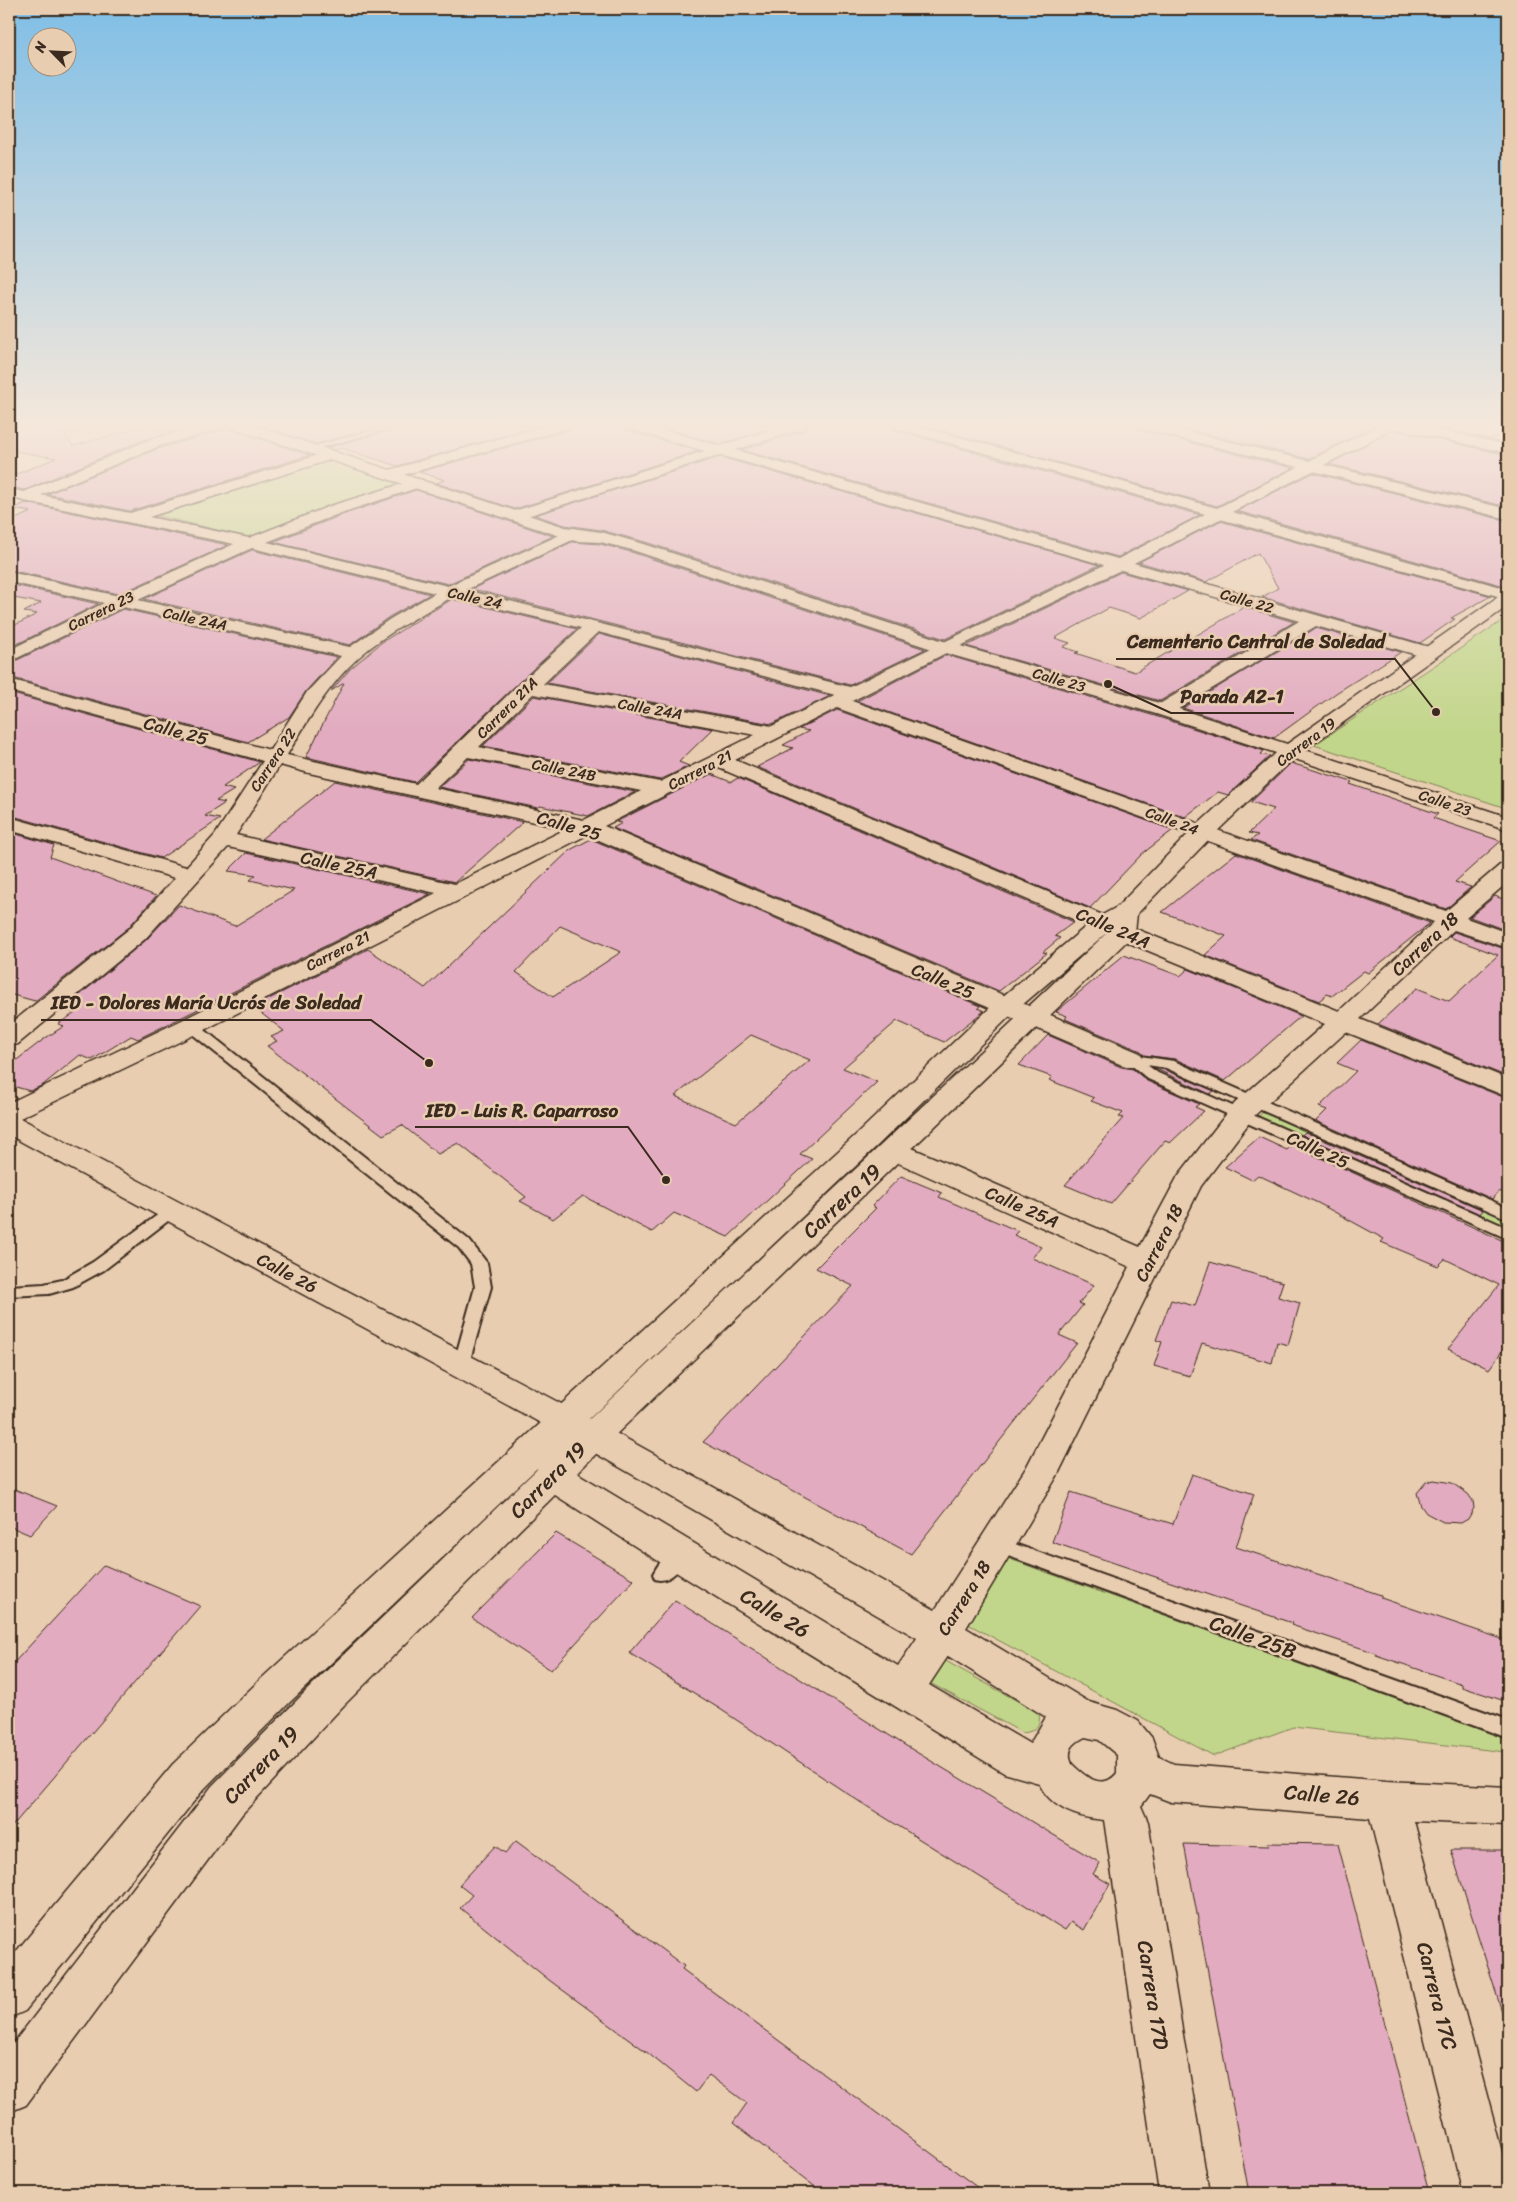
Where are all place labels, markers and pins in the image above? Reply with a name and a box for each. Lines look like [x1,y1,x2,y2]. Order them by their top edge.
callout: Cementerio Central de Soledad [1116,625,1395,659]
callout: Parada A2-1 [1171,679,1294,713]
callout: IED - Dolores María Ucrós de Soledad [41,986,371,1020]
callout: IED - Luis R. Caparroso [415,1093,628,1127]

